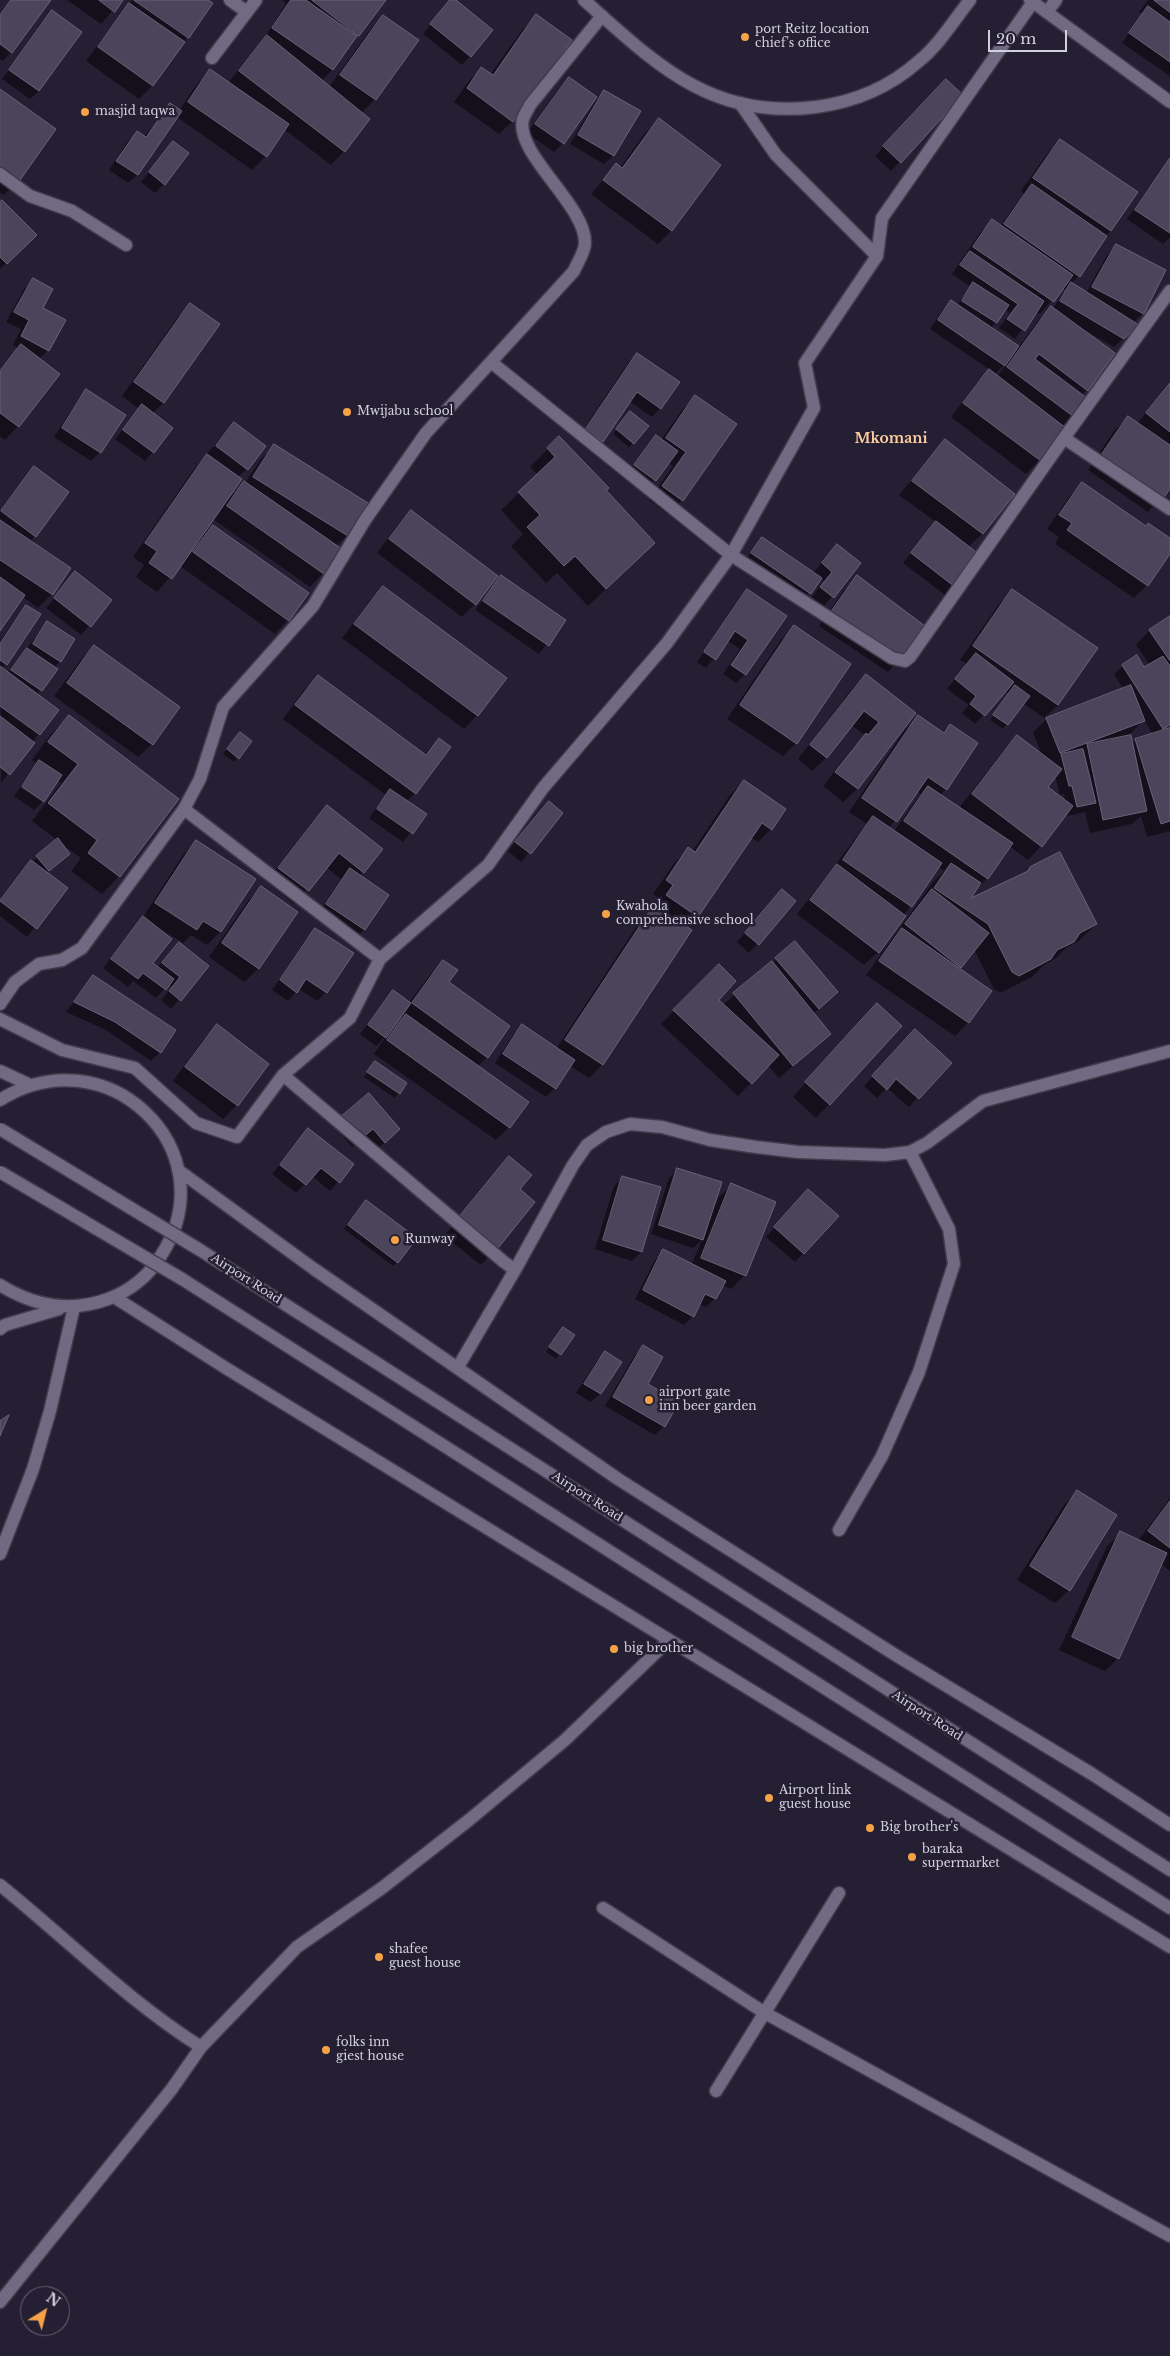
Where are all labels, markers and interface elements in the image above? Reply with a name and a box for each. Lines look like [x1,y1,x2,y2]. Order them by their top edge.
scale bar [990,20,1069,52]
place label: port Reitz location chief's office [755,23,869,51]
text: 20 m [996,29,1036,48]
marker: port Reitz location chief's office [739,31,751,43]
place label: masjid taqwa [95,105,175,119]
marker: masjid taqwa [79,106,91,118]
place label: Mwijabu school [357,405,453,419]
marker: Mwijabu school [341,406,353,418]
district label: Mkomani [855,431,927,447]
place label: Kwahola comprehensive school [616,900,754,928]
marker: Kwahola comprehensive school [600,908,612,920]
place label: Runway [405,1233,455,1247]
marker: Runway [389,1234,401,1246]
street label: Airport Road [208,1251,284,1307]
place label: airport gate inn beer garden [659,1386,757,1414]
marker: airport gate inn beer garden [643,1394,655,1406]
street label: Airport Road [549,1469,625,1525]
place label: big brother [624,1642,693,1656]
marker: big brother [608,1643,620,1655]
street label: Airport Road [889,1688,965,1744]
place label: Airport link guest house [779,1784,851,1812]
marker: Airport link guest house [763,1792,775,1804]
place label: Big brother's [880,1821,958,1835]
marker: Big brother's [864,1822,876,1834]
place label: baraka supermarket [922,1843,1000,1871]
marker: baraka supermarket [906,1851,918,1863]
place label: shafee guest house [389,1943,461,1971]
marker: shafee guest house [373,1951,385,1963]
place label: folks inn giest house [336,2036,404,2064]
marker: folks inn giest house [320,2044,332,2056]
north arrow [20,2286,70,2336]
text: N [43,2289,64,2311]

